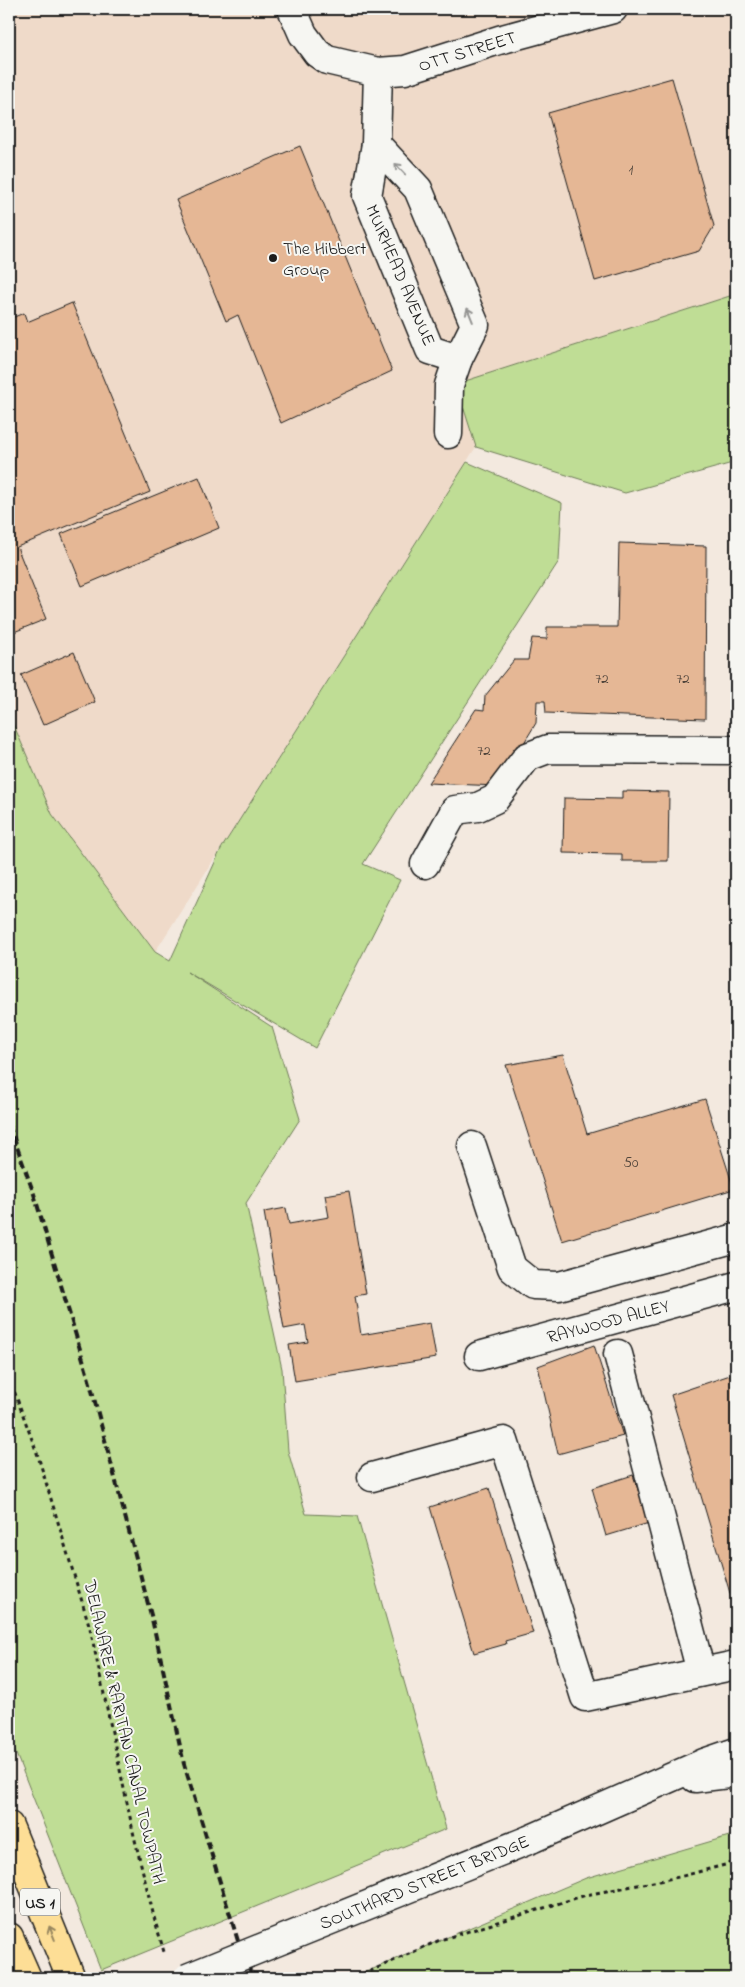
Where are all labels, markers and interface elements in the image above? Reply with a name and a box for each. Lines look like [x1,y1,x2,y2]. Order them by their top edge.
street label: OTT STREET [416,26,520,80]
house number: 1 [629,159,634,181]
one-way arrow [394,163,406,176]
street label: MUIRHEAD AVENUE [358,201,441,351]
place label: The Hibbert Group [283,237,366,284]
marker: The Hibbert Group [267,252,279,264]
one-way arrow [465,308,475,323]
house number: 72 [595,668,609,690]
house number: 72 [676,668,690,690]
house number: 72 [477,740,491,762]
house number: 50 [623,1152,639,1174]
street label: RAYWOOD ALLEY [544,1294,673,1352]
street label: DELAWARE & RARITAN CANAL TOWPATH [75,1577,171,1887]
street label: SOUTHARD STREET BRIDGE [316,1830,534,1938]
road number: US 1 [20,1888,60,1915]
one-way arrow [47,1926,57,1941]

